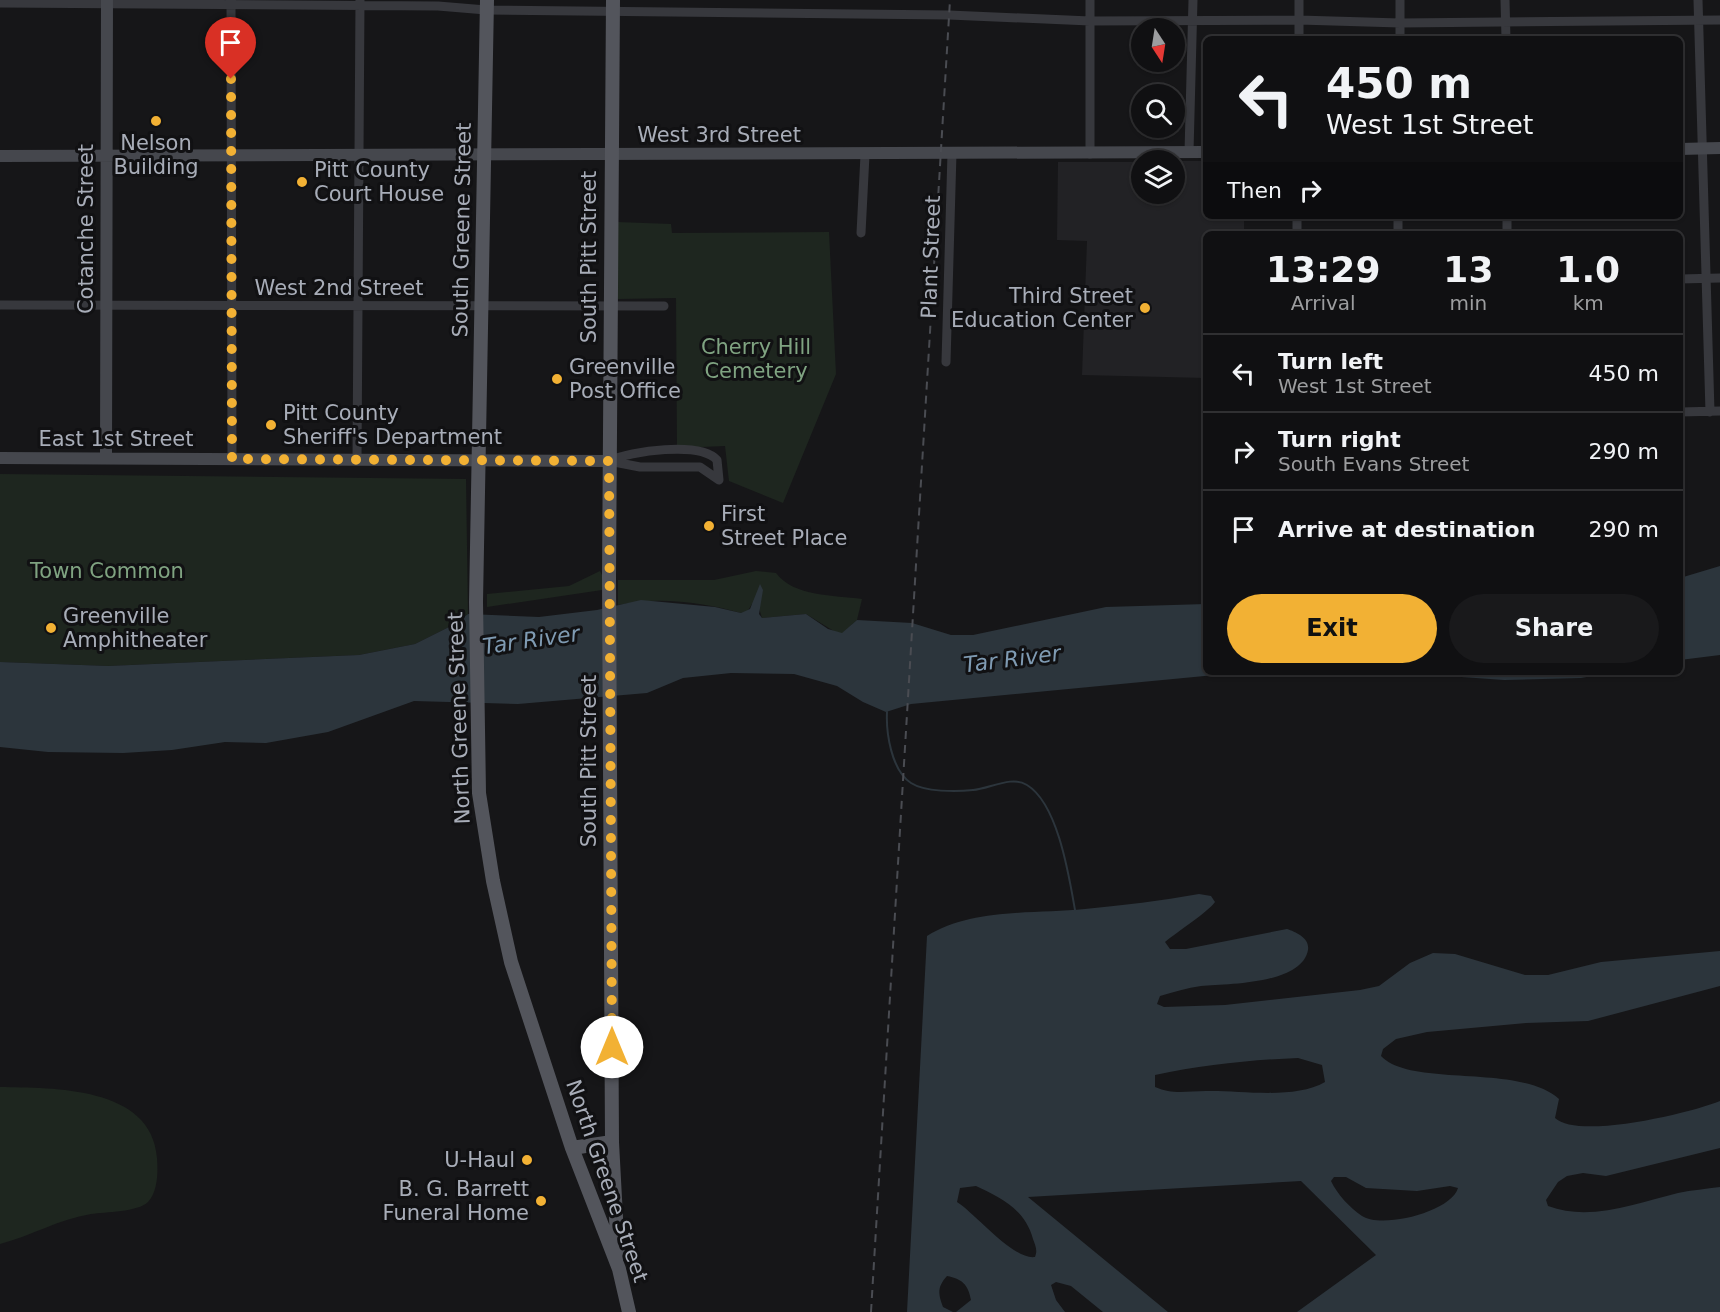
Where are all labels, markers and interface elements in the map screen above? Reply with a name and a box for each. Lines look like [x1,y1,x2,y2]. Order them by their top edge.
pin [205,17,256,79]
north arrow [1131,18,1185,72]
map controls [1131,18,1185,204]
icon: arrive [214,26,247,59]
text: 450 m [1326,59,1472,108]
icon: left [1227,60,1305,138]
button: search [1131,84,1185,138]
text: West 1st Street [1326,109,1533,140]
marker: Nelson Building [149,114,163,128]
street label: South Greene Street [448,122,476,338]
street label: West 3rd Street [637,123,801,147]
place label: Nelson Building [113,131,199,179]
street label: Cotanche Street [74,144,98,314]
button: layers [1131,150,1185,204]
place label: Pitt County Court House [314,158,444,206]
street label: South Pitt Street [577,171,601,343]
icon: right [1294,174,1327,207]
marker: Pitt County Court House [295,175,309,189]
text: Then [1227,178,1282,203]
street label: Plant Street [917,195,945,319]
text: 13:29 [1266,249,1380,290]
text: 13 [1443,249,1493,290]
text: 1.0 [1556,249,1620,290]
street label: West 2nd Street [255,276,423,300]
place label: Third Street Education Center [951,284,1133,332]
text: Arrival [1291,291,1356,315]
text: min [1450,291,1487,315]
text: km [1573,291,1604,315]
marker: Third Street Education Center [1138,301,1152,315]
park label: Cherry Hill Cemetery [701,335,811,383]
text: Turn left [1278,349,1383,374]
place label: Greenville Post Office [569,355,681,403]
icon: left [1227,357,1260,390]
text: 450 m [1589,361,1659,386]
marker: Greenville Post Office [550,372,564,386]
text: West 1st Street [1278,374,1432,398]
place label: Pitt County Sheriff's Department [283,401,502,449]
marker: Pitt County Sheriff's Department [264,418,278,432]
street label: East 1st Street [38,427,194,451]
text: Turn right [1278,427,1401,452]
icon: right [1227,435,1260,468]
text: 290 m [1589,439,1659,464]
text: South Evans Street [1278,452,1469,476]
place label: First Street Place [721,502,847,550]
icon: arrive [1227,513,1260,546]
text: Arrive at destination [1278,517,1535,542]
text: 290 m [1589,517,1659,542]
marker: First Street Place [702,519,716,533]
park label: Town Common [29,559,184,583]
button: Exit [1227,594,1437,663]
button: Share [1449,594,1659,663]
place label: Greenville Amphitheater [63,604,208,652]
street label: North Greene Street [443,611,475,825]
marker: Greenville Amphitheater [44,621,58,635]
water label: Tar River [481,621,583,659]
water label: Tar River [962,640,1064,677]
street label: South Pitt Street [577,675,601,847]
position arrow [580,1015,644,1079]
street label: North Greene Street [561,1077,653,1285]
place label: U-Haul [444,1148,515,1172]
marker: U-Haul [520,1153,534,1167]
place label: B. G. Barrett Funeral Home [383,1177,529,1225]
marker: B. G. Barrett Funeral Home [534,1194,548,1208]

